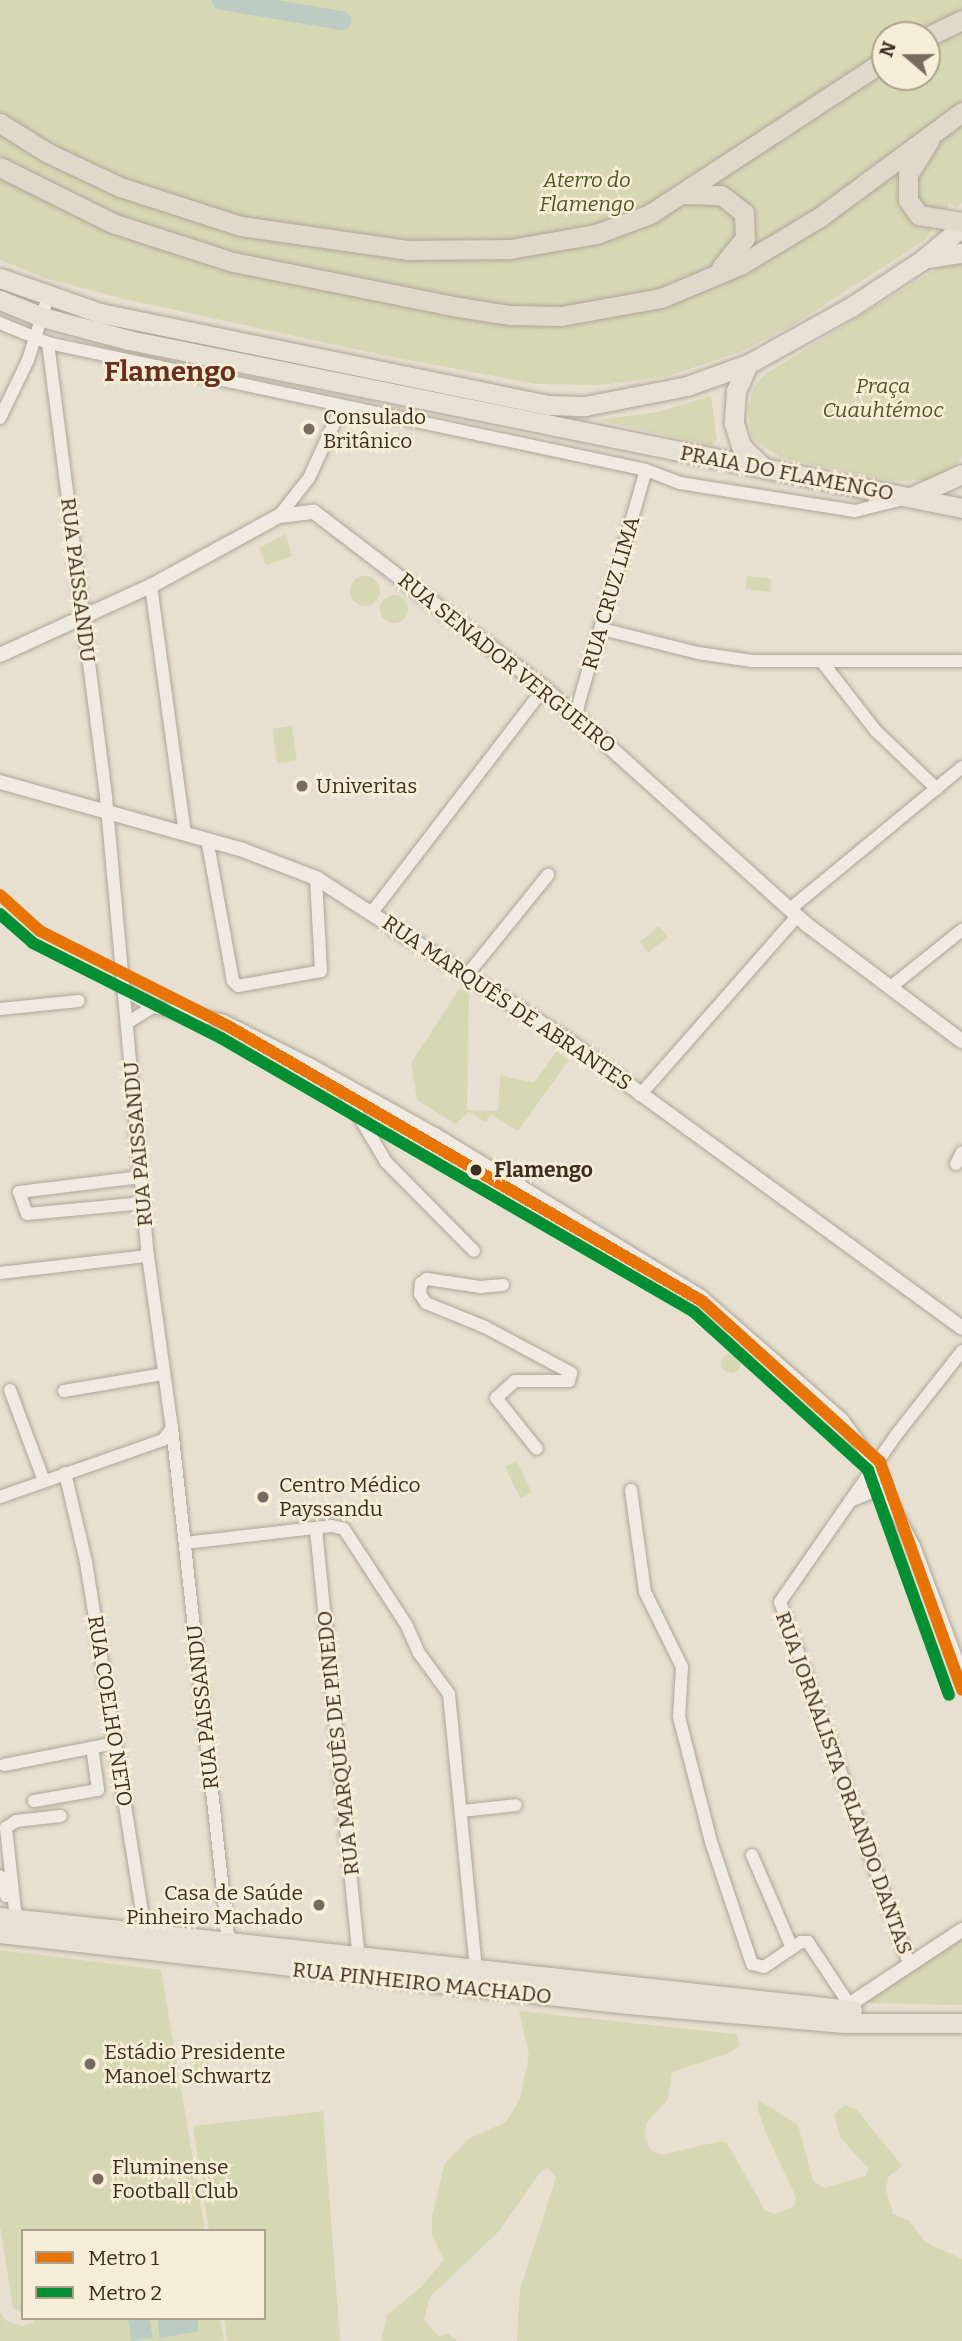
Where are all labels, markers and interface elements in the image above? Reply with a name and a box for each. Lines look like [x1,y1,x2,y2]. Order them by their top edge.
north arrow [871,21,941,91]
text: N [874,39,901,60]
park label: Aterro do Flamengo [539,167,635,217]
district label: Flamengo [104,355,236,389]
park label: Praça Cuauhtémoc [822,373,944,423]
place label: Consulado Britânico [323,404,426,454]
marker: Consulado Britânico [301,421,317,437]
street label: PRAIA DO FLAMENGO [678,440,896,506]
street label: RUA PAISSANDU [55,496,101,664]
street label: RUA CRUZ LIMA [577,513,645,673]
street label: RUA SENADOR VERGUEIRO [393,567,621,759]
place label: Univeritas [316,773,417,799]
marker: Univeritas [294,778,310,794]
street label: RUA MARQUÊS DE ABRANTES [378,910,636,1096]
street label: RUA PAISSANDU [118,1060,158,1228]
place label: Flamengo [494,1157,593,1183]
marker: Flamengo [464,1158,488,1182]
place label: Centro Médico Payssandu [279,1472,420,1522]
marker: Centro Médico Payssandu [253,1487,273,1507]
street label: RUA JORNALISTA ORLANDO DANTAS [770,1608,918,1958]
street label: RUA MARQUÊS DE PINEDO [312,1609,364,1877]
street label: RUA COELHO NETO [82,1614,138,1808]
street label: RUA PAISSANDU [182,1623,224,1791]
place label: Casa de Saúde Pinheiro Machado [126,1880,303,1930]
marker: Casa de Saúde Pinheiro Machado [309,1895,329,1915]
street label: RUA PINHEIRO MACHADO [291,1957,553,2009]
place label: Estádio Presidente Manoel Schwartz [104,2039,286,2089]
marker: Estádio Presidente Manoel Schwartz [82,2056,98,2072]
place label: Fluminense Football Club [112,2154,238,2204]
marker: Fluminense Football Club [90,2171,106,2187]
legend [21,2229,266,2320]
text: Metro 1 [88,2245,159,2271]
text: Metro 2 [88,2280,162,2306]

